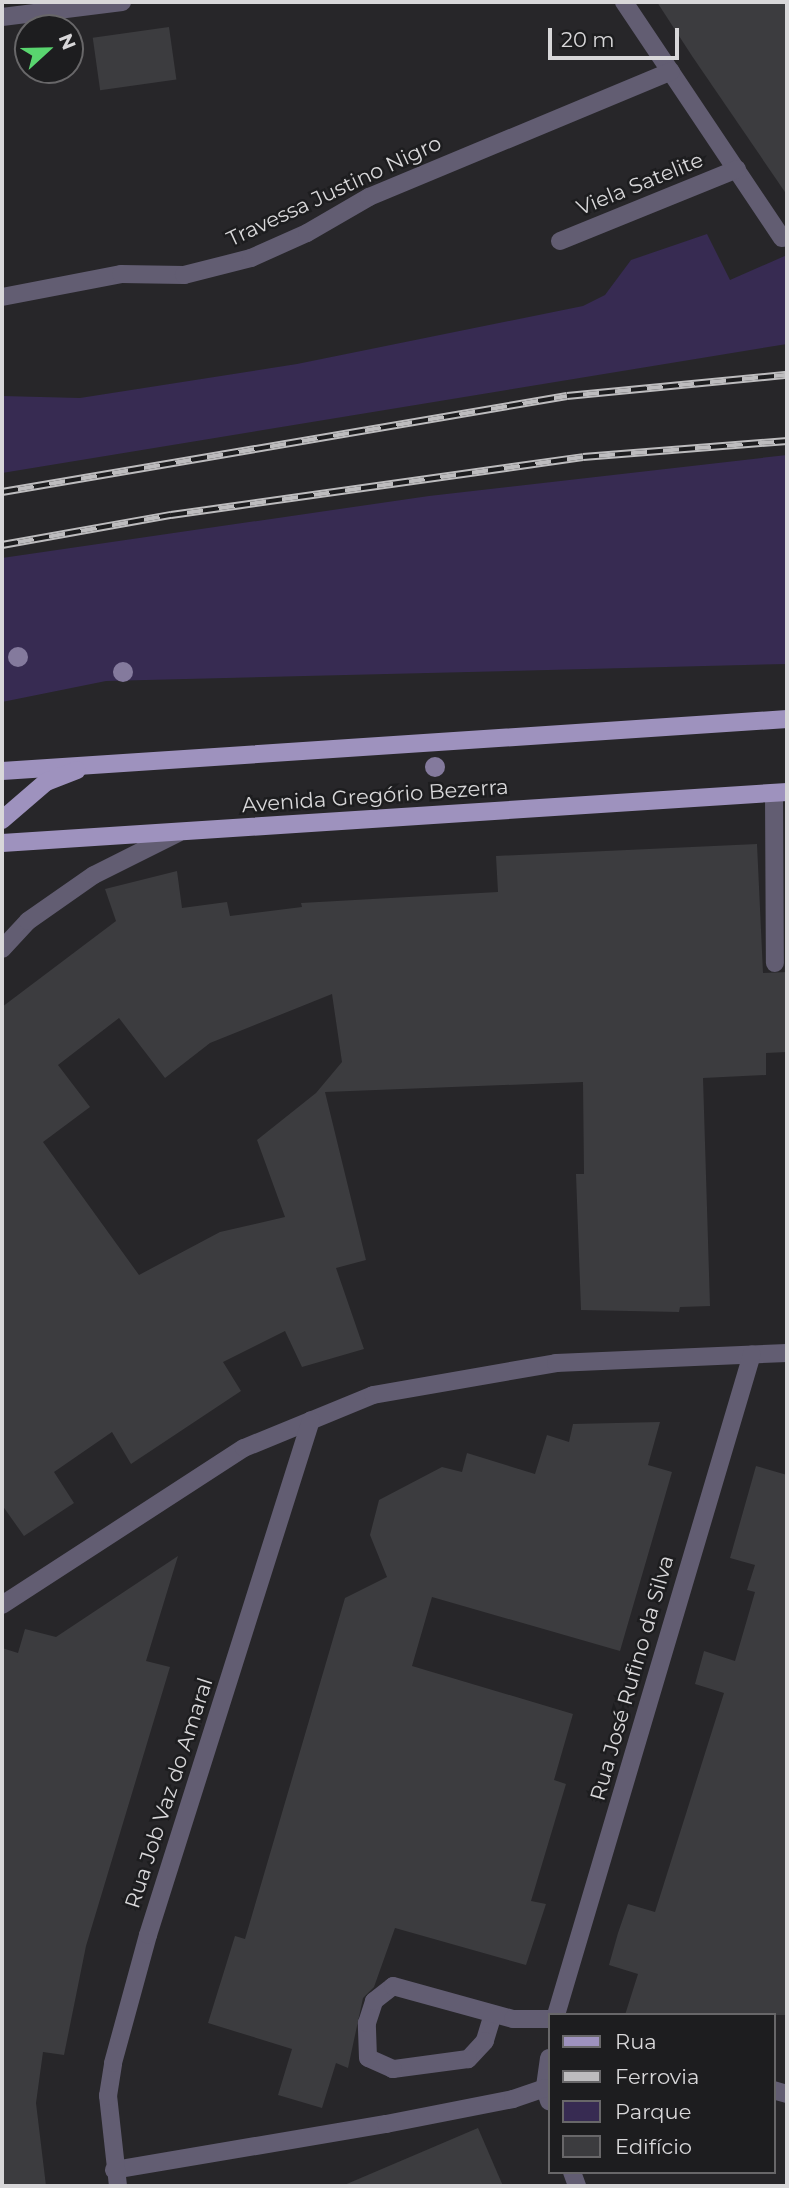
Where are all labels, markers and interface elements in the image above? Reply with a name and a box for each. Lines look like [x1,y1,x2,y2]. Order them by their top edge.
north arrow [14,14,84,84]
scale bar [551,14,682,58]
text: 20 m [561,27,615,52]
text: N [54,30,81,53]
street label: Travessa Justino Nigro [223,130,445,252]
street label: Viela Satelite [573,147,707,221]
street label: Avenida Gregório Bezerra [241,774,509,818]
street label: Rua José Rufino da Silva [585,1552,679,1804]
street label: Rua Job Vaz do Amaral [120,1675,218,1911]
legend [548,2013,775,2174]
text: Rua [615,2029,657,2054]
text: Ferrovia [615,2064,699,2089]
text: Parque [615,2099,691,2124]
text: Edifício [615,2134,692,2159]

